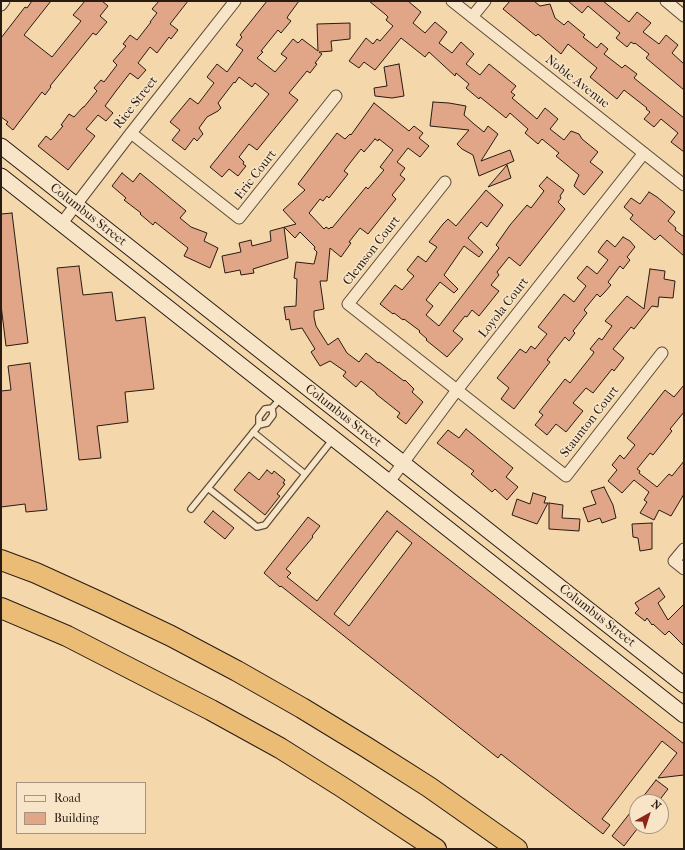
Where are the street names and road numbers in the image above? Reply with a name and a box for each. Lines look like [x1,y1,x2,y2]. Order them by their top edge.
street label: Noble Avenue [542,52,612,112]
street label: Rice Street [111,74,161,132]
street label: Eric Court [232,147,280,203]
street label: Columbus Street [47,180,129,250]
street label: Clemson Court [340,213,404,289]
street label: Loyola Court [476,275,532,341]
street label: Columbus Street [302,381,384,451]
street label: Staunton Court [557,383,623,461]
street label: Columbus Street [556,581,638,651]

